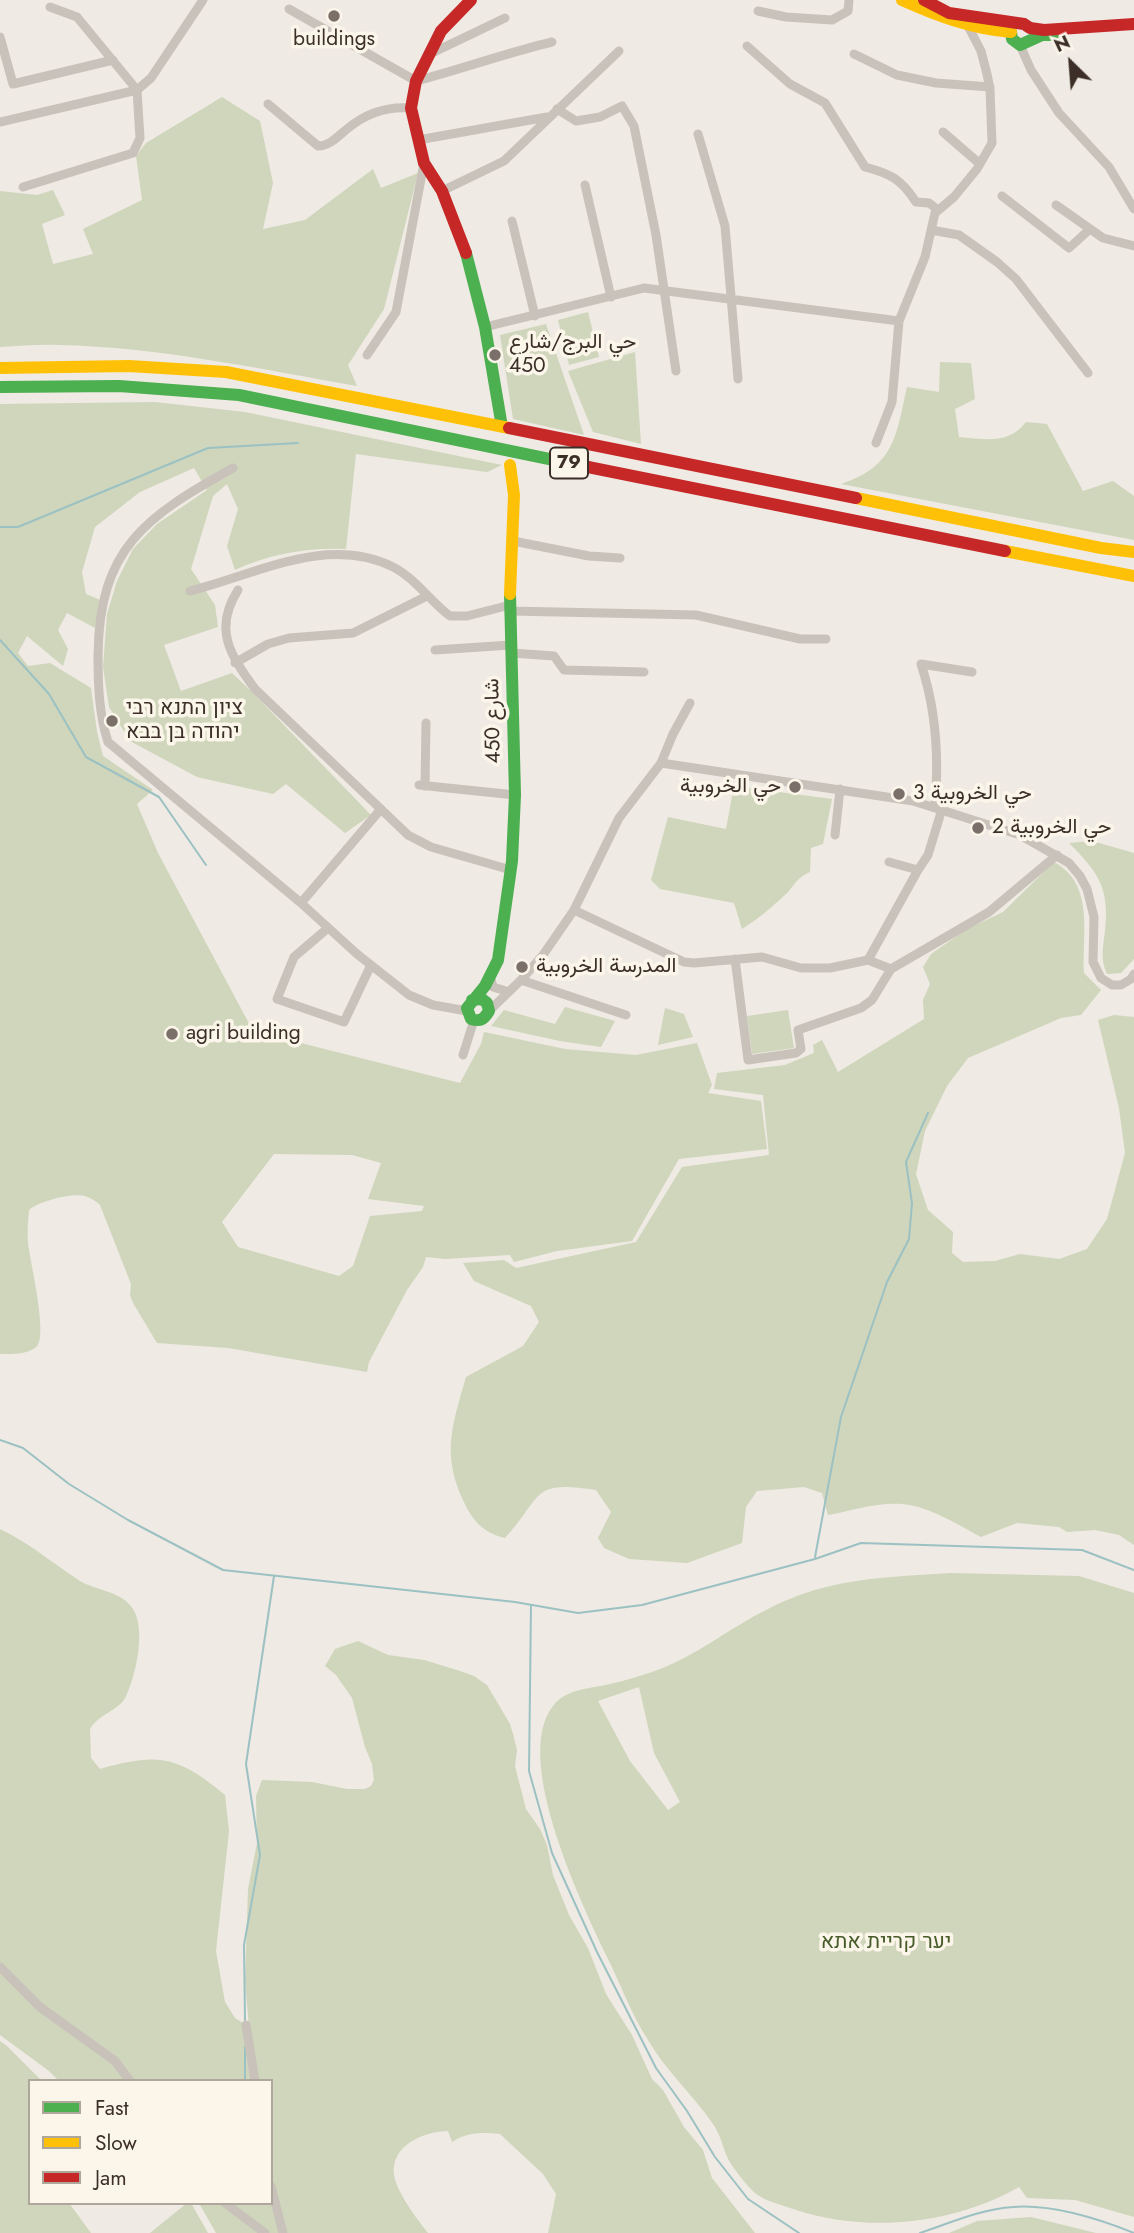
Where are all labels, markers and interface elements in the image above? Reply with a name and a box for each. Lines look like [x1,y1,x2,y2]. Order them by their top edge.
marker: buildings [326,8,342,24]
place label: buildings [293,27,375,53]
north arrow [1036,28,1106,98]
text: N [1049,28,1074,59]
place label: حي البرج/شارع 450 [509,330,636,380]
marker: حي البرج/شارع 450 [487,347,503,363]
road number: 79 [550,447,588,478]
street label: شارع 450 [481,678,507,764]
place label: ציון התנא רבי יהודה בן בבא [126,696,243,746]
marker: ציון התנא רבי יהודה בן בבא [104,713,120,729]
place label: حي الخروبية [680,774,781,800]
marker: حي الخروبية [787,779,803,795]
place label: حي الخروبية 3 [913,781,1032,807]
marker: حي الخروبية 3 [891,786,907,802]
place label: حي الخروبية 2 [992,815,1111,841]
marker: حي الخروبية 2 [970,820,986,836]
place label: المدرسة الخروبية [536,954,676,980]
marker: المدرسة الخروبية [514,959,530,975]
place label: agri building [186,1021,301,1047]
marker: agri building [164,1026,180,1042]
park label: יער קריית אתא [821,1930,951,1956]
legend [28,2079,273,2205]
text: Fast [95,2093,128,2123]
text: Slow [95,2128,137,2158]
text: Jam [95,2163,127,2193]

